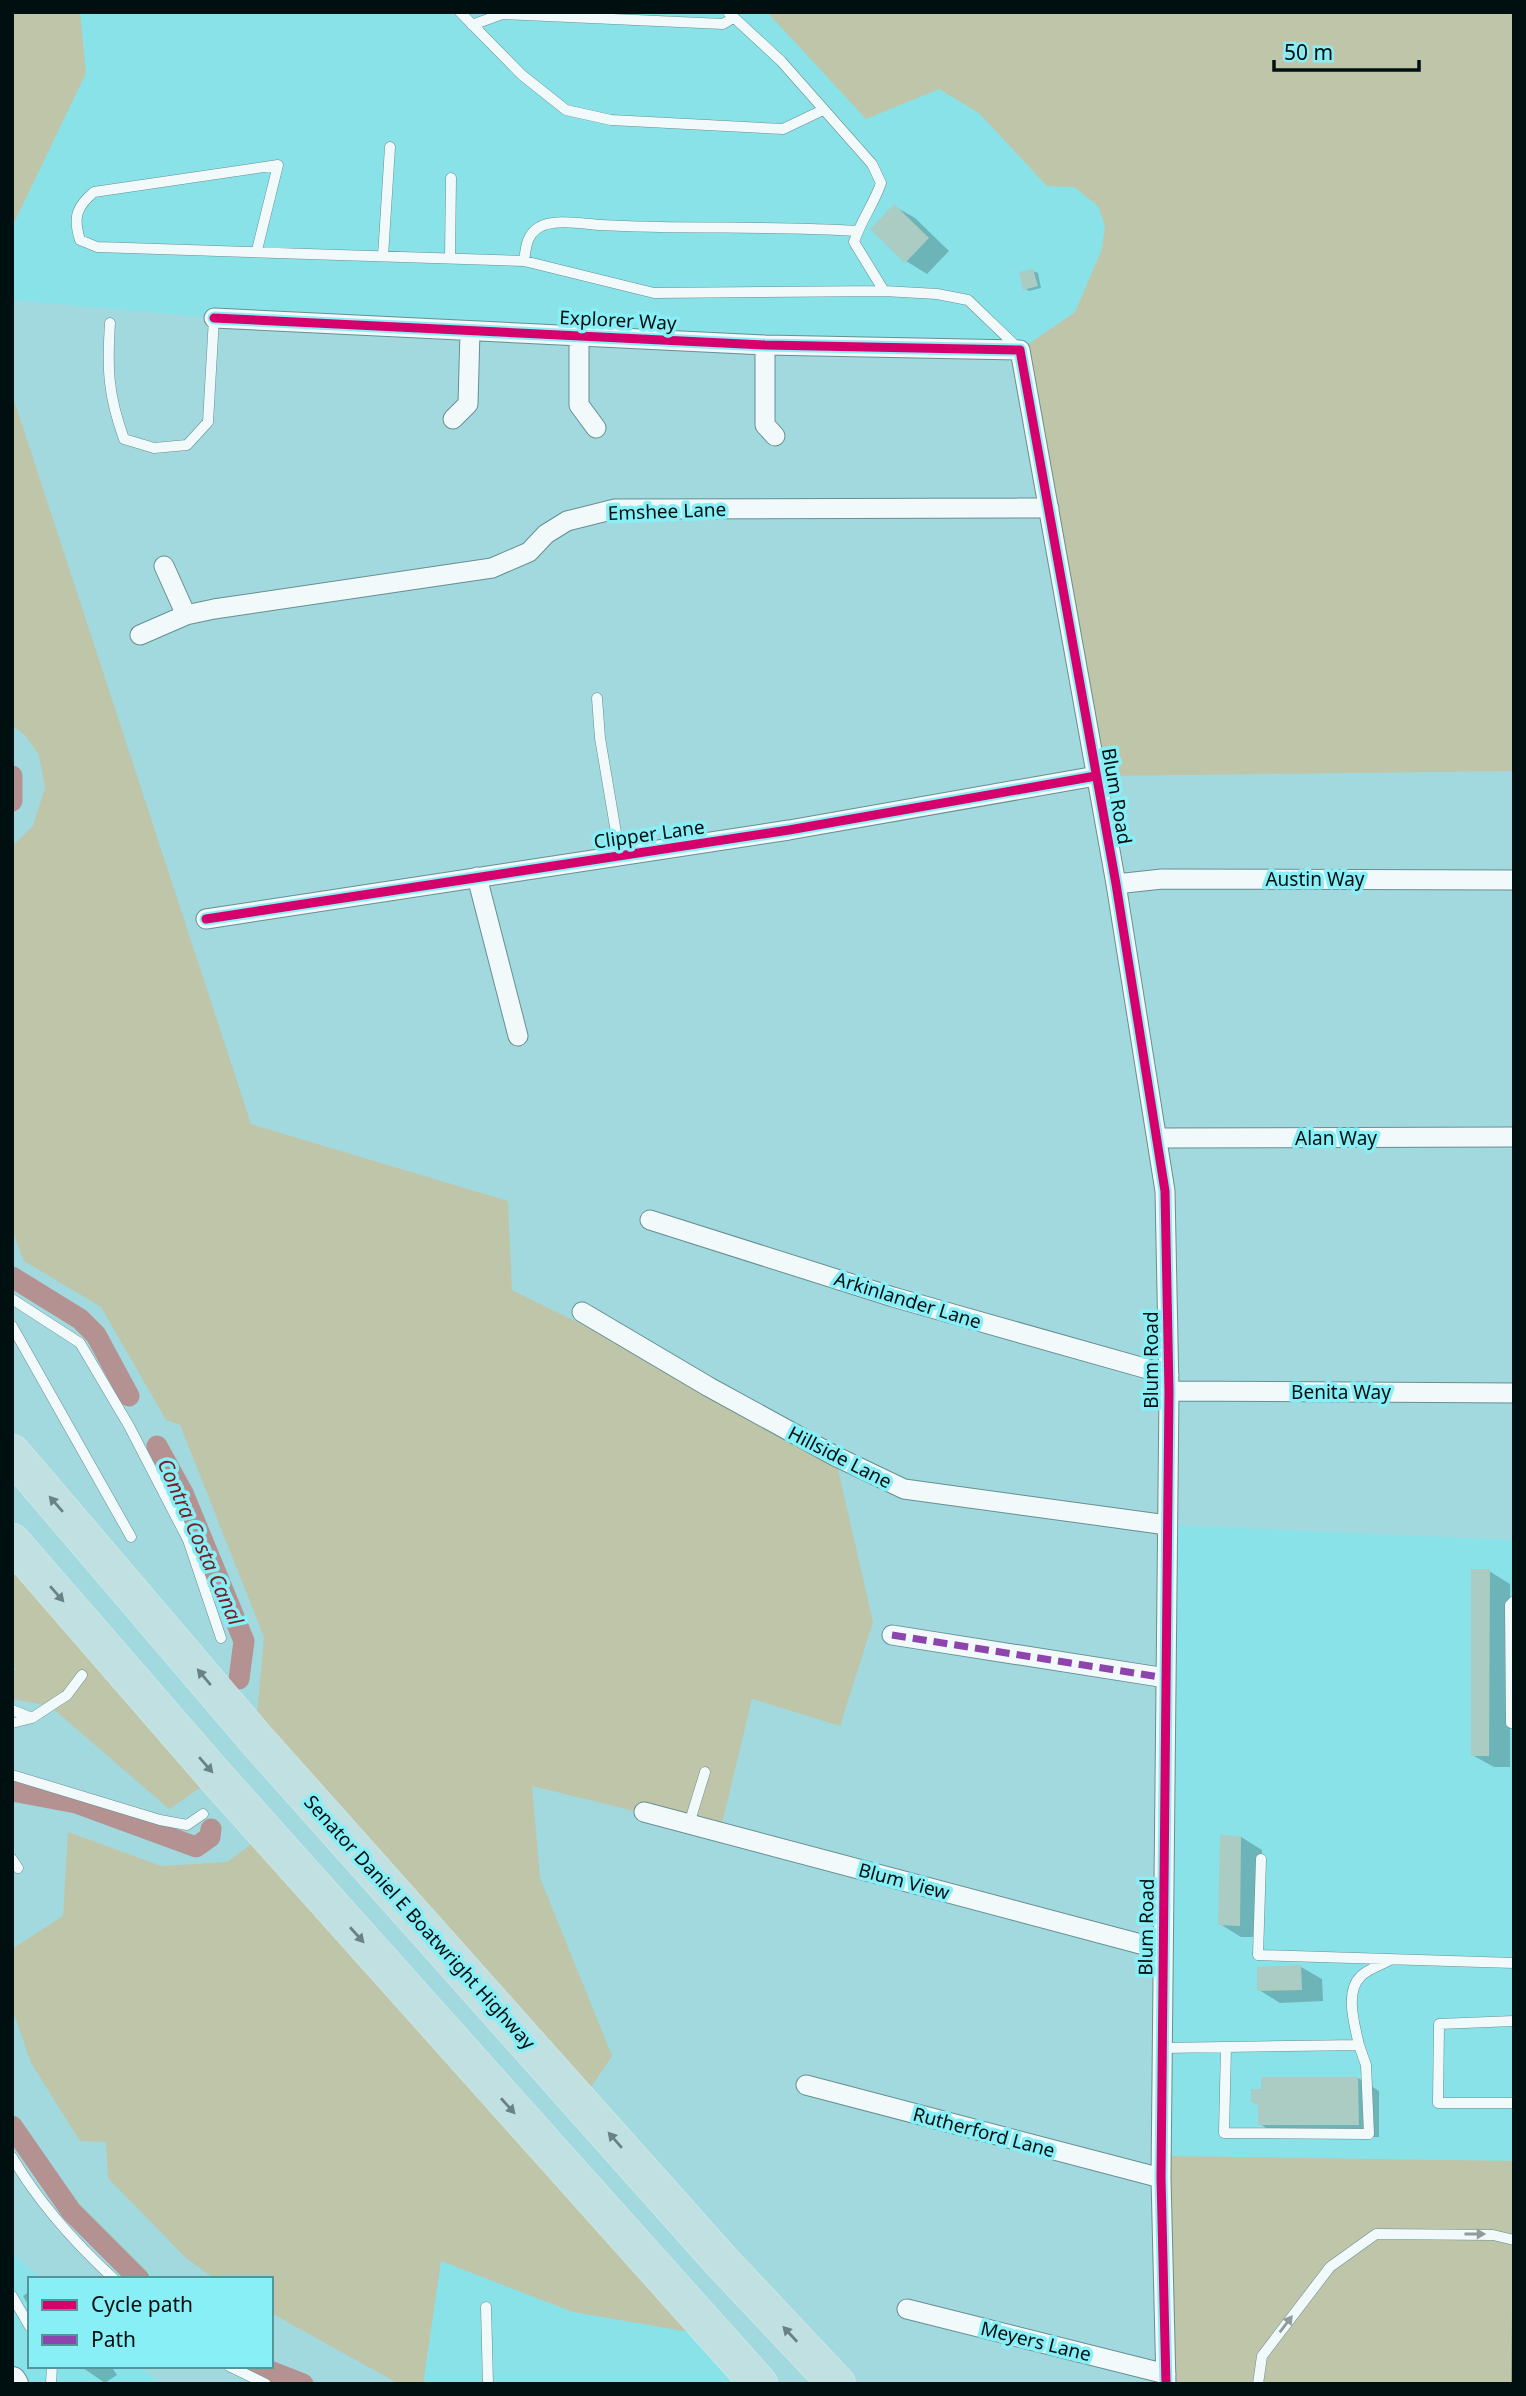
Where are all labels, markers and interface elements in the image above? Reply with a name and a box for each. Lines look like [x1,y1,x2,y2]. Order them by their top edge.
scale bar [1274,28,1419,72]
text: 50 m [1284,38,1333,66]
street label: Explorer Way [559,304,678,336]
street label: Emshee Lane [607,496,727,526]
street label: Blum Road [1096,746,1138,846]
street label: Clipper Lane [592,813,706,855]
street label: Austin Way [1265,866,1365,892]
street label: Alan Way [1295,1125,1377,1151]
street label: Arkinlander Lane [831,1265,985,1335]
street label: Blum Road [1138,1311,1164,1409]
street label: Benita Way [1291,1379,1391,1405]
street label: Hillside Lane [784,1420,896,1494]
water label: Contra Costa Canal [152,1454,251,1630]
one-way arrow [49,1496,64,1513]
one-way arrow [49,1585,64,1602]
one-way arrow [197,1669,212,1686]
one-way arrow [198,1757,213,1774]
street label: Senator Daniel E Boatwright Highway [299,1789,542,2055]
street label: Blum View [856,1856,952,1906]
street label: Blum Road [1132,1878,1160,1976]
one-way arrow [349,1927,364,1944]
one-way arrow [500,2097,515,2114]
street label: Rutherford Lane [910,2101,1058,2163]
one-way arrow [608,2132,623,2149]
one-way arrow [1464,2229,1486,2240]
legend [28,2277,273,2368]
text: Cycle path [91,2290,193,2318]
street label: Meyers Lane [978,2315,1094,2367]
one-way arrow [1279,2315,1293,2333]
text: Path [91,2325,136,2353]
one-way arrow [782,2326,798,2343]

